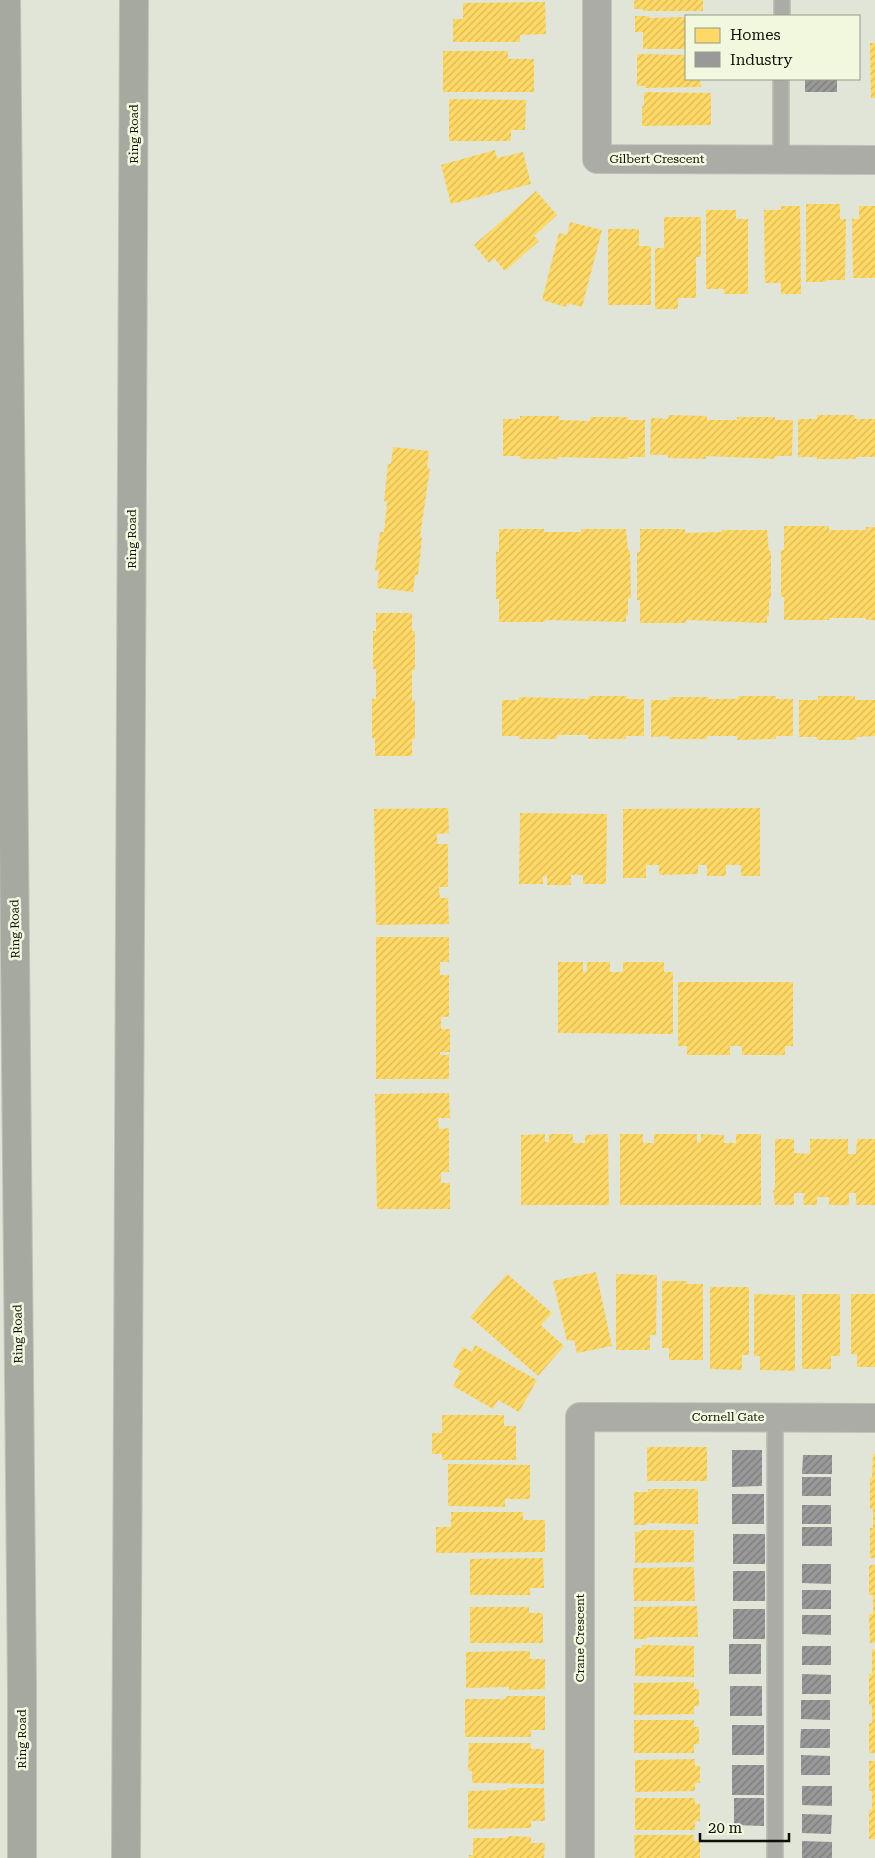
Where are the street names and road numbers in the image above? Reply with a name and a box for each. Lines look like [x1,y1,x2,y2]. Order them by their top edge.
street label: Ring Road [127,104,141,164]
street label: Gilbert Crescent [610,152,705,166]
street label: Ring Road [125,509,139,569]
street label: Ring Road [7,899,23,959]
street label: Ring Road [10,1304,26,1364]
street label: Cornell Gate [692,1410,765,1424]
street label: Crane Crescent [573,1593,587,1682]
street label: Ring Road [15,1709,29,1769]

